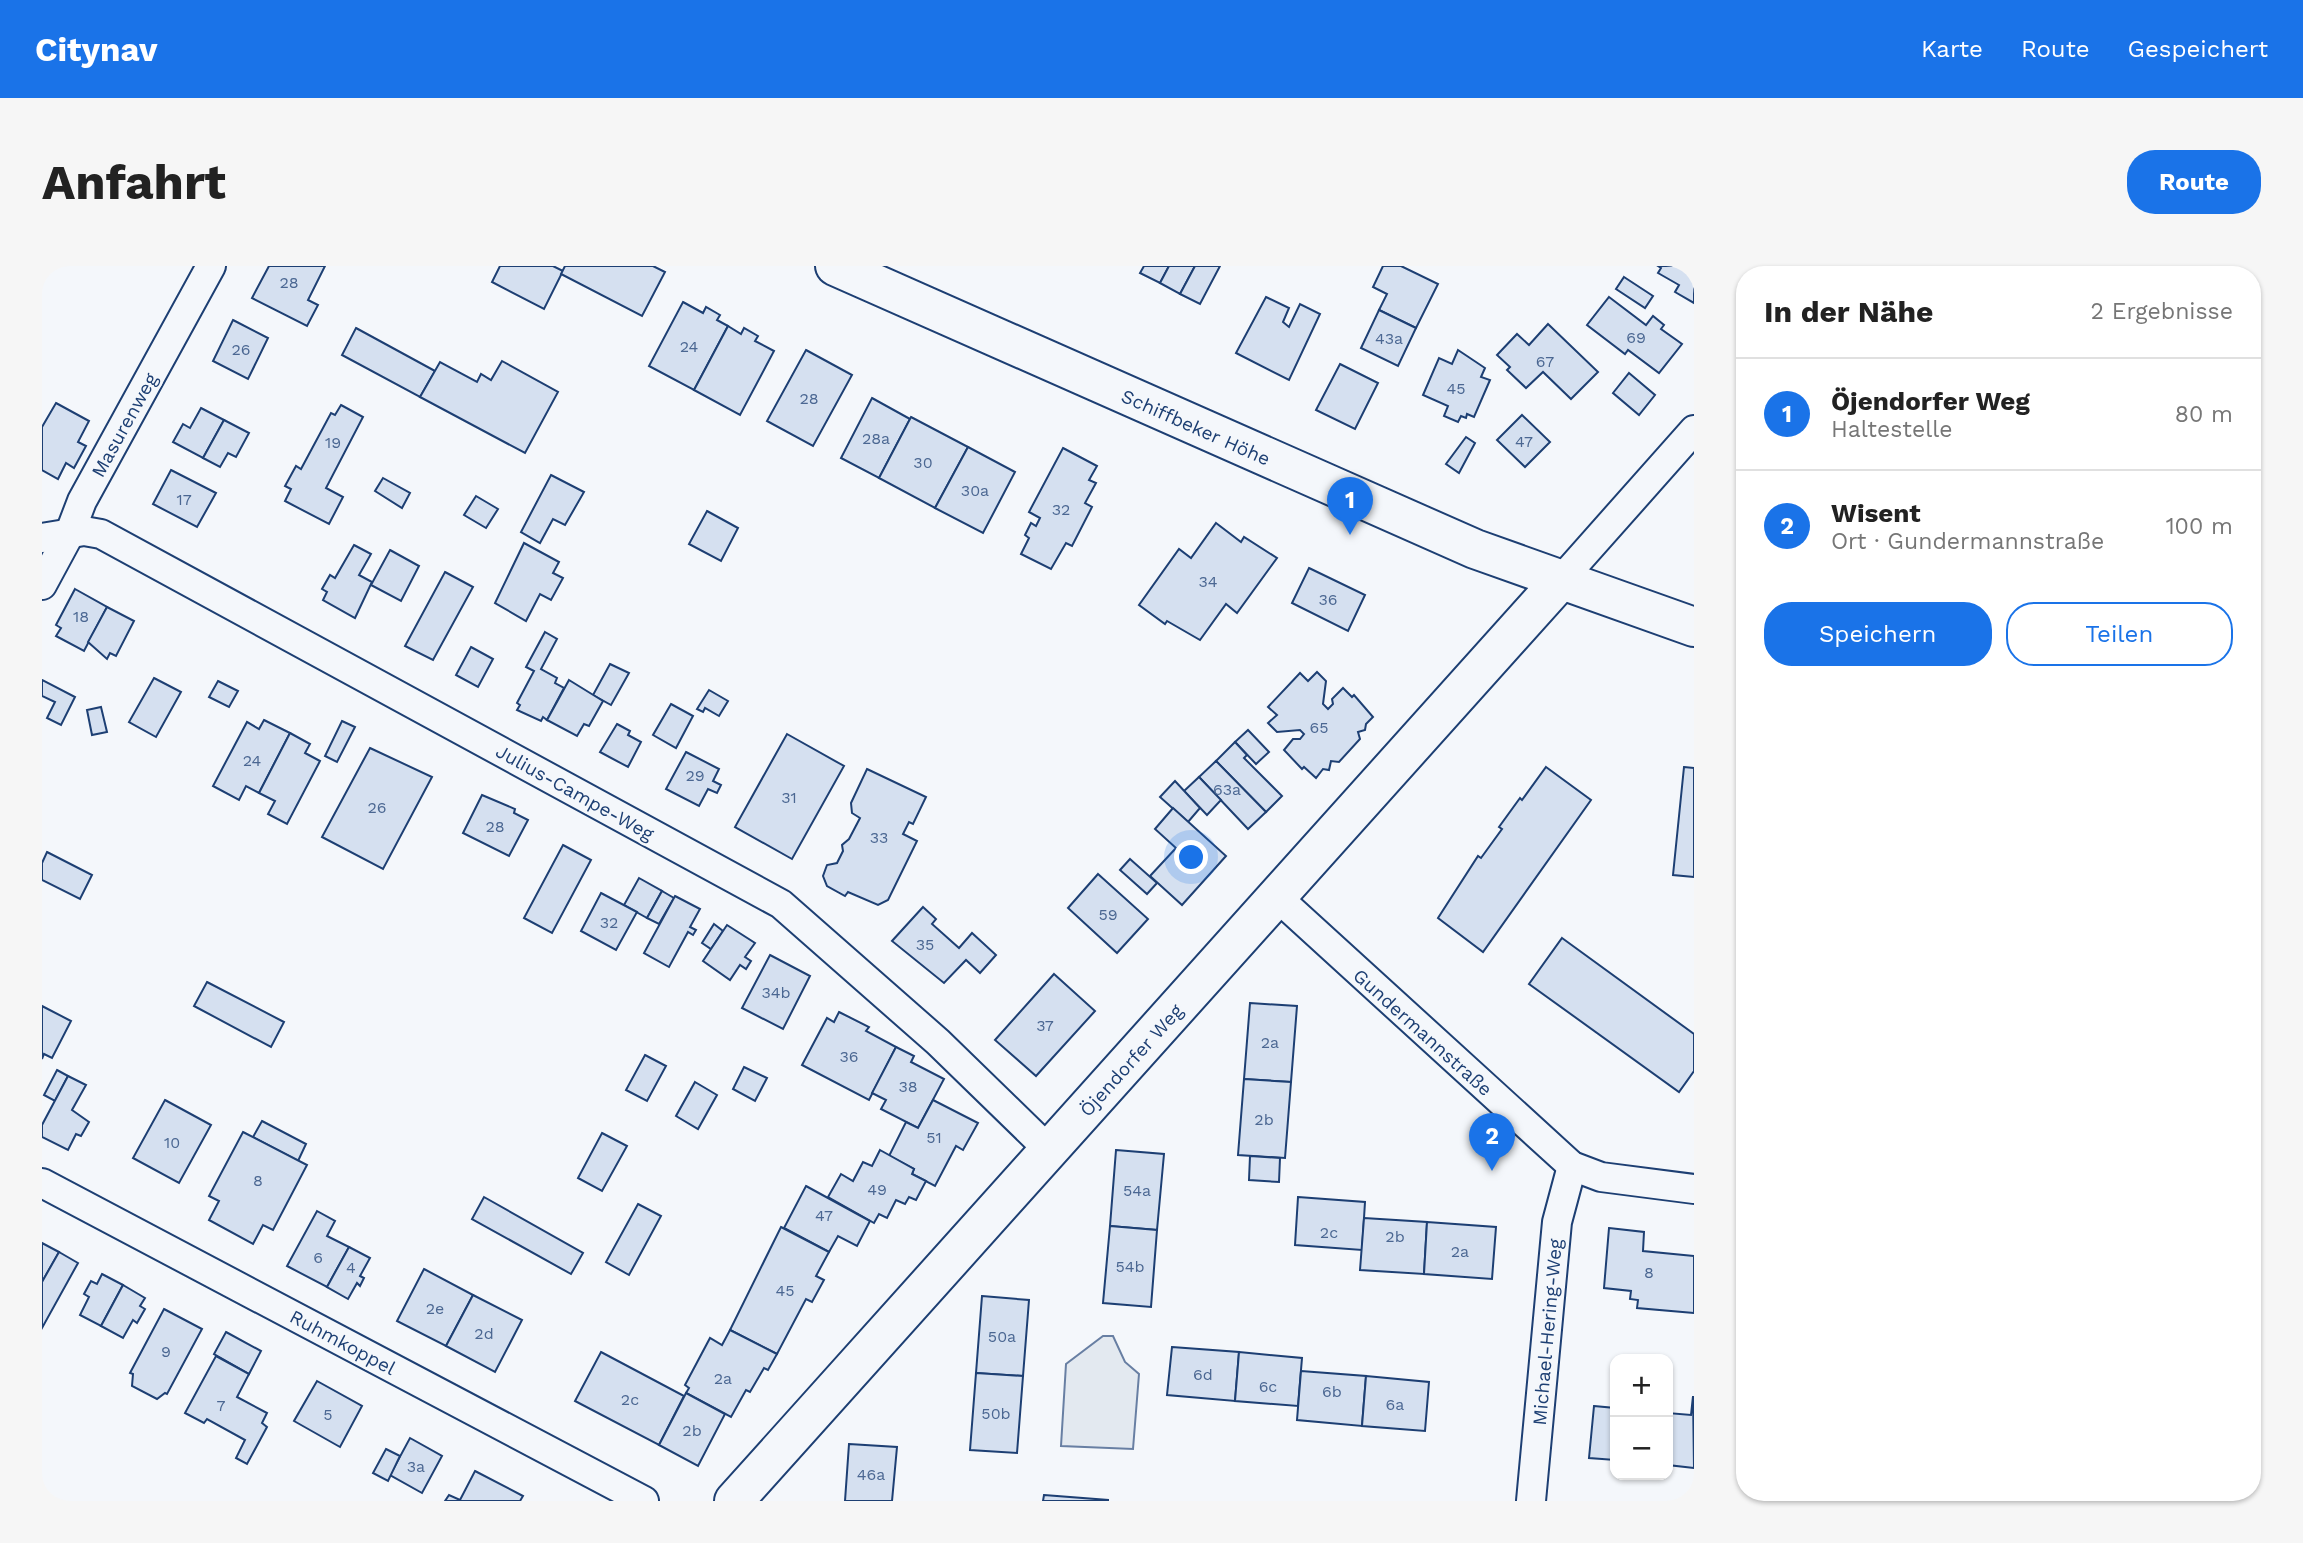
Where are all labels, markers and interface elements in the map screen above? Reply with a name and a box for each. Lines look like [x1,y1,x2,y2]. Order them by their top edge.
text: Citynav [35,30,157,69]
text: Karte [1921,35,1983,63]
text: Route [2021,35,2090,63]
text: Gespeichert [2128,35,2268,63]
button: Route [2127,150,2261,214]
text: Anfahrt [42,153,226,211]
house number: 28 [279,273,299,292]
text: In der Nähe [1764,294,1933,329]
text: 2 Ergebnisse [2090,298,2233,325]
house number: 69 [1626,328,1646,347]
house number: 43a [1375,329,1403,348]
house number: 24 [680,337,699,356]
house number: 26 [231,340,251,359]
house number: 67 [1536,352,1554,371]
street label: Masurenweg [86,368,163,481]
house number: 45 [1446,379,1466,398]
street label: Schiffbeker Höhe [1118,384,1274,471]
text: Öjendorfer Weg [1831,386,2030,416]
house number: 28 [799,389,819,408]
text: 1 [1782,401,1792,428]
text: 80 m [2175,401,2233,428]
text: Haltestelle [1831,416,1953,443]
house number: 28a [862,429,890,448]
house number: 47 [1515,432,1533,451]
house number: 19 [325,433,341,452]
house number: 30 [913,453,933,472]
pin: 1 [1327,477,1373,535]
house number: 30a [961,481,989,500]
house number: 17 [176,490,192,509]
text: Wisent [1831,498,1921,528]
house number: 32 [1052,500,1070,519]
text: 2 [1780,513,1794,540]
text: 100 m [2166,513,2233,540]
text: Ort · Gundermannstraße [1831,528,2104,555]
house number: 34 [1198,572,1218,591]
house number: 36 [1318,590,1338,609]
button: Speichern [1764,602,1992,666]
button: Teilen [2006,602,2233,666]
house number: 18 [73,607,89,626]
house number: 65 [1309,718,1329,737]
street label: Julius-Campe-Weg [492,739,659,846]
house number: 24 [243,751,262,770]
house number: 29 [685,766,705,785]
house number: 63a [1213,780,1241,799]
house number: 31 [781,788,797,807]
house number: 26 [367,798,387,817]
house number: 28 [485,817,505,836]
house number: 33 [870,828,888,847]
your location [1174,840,1208,874]
house number: 59 [1098,905,1118,924]
house number: 32 [600,913,618,932]
house number: 35 [916,935,934,954]
street label: Gundermannstraße [1348,964,1497,1101]
house number: 34b [761,983,791,1002]
street label: Öjendorfer Weg [1075,999,1188,1121]
house number: 37 [1036,1016,1054,1035]
house number: 2a [1261,1033,1279,1052]
house number: 36 [839,1047,859,1066]
house number: 38 [898,1077,918,1096]
house number: 2b [1254,1110,1274,1129]
pin: 2 [1469,1113,1515,1171]
house number: 51 [926,1128,942,1147]
house number: 10 [164,1133,180,1152]
house number: 8 [253,1171,263,1190]
house number: 49 [867,1180,887,1199]
house number: 54a [1123,1181,1151,1200]
house number: 47 [815,1206,833,1225]
house number: 2c [1320,1223,1338,1242]
house number: 2b [1385,1227,1405,1246]
street label: Michael-Hering-Weg [1528,1237,1567,1426]
house number: 2a [1451,1242,1469,1261]
house number: 6 [313,1248,323,1267]
house number: 54b [1115,1257,1145,1276]
house number: 4 [346,1258,356,1277]
house number: 8 [1644,1263,1654,1282]
house number: 45 [775,1281,795,1300]
house number: 2e [426,1299,444,1318]
street label: Ruhmkoppel [286,1305,400,1380]
house number: 2d [474,1324,494,1343]
house number: 50a [988,1327,1016,1346]
house number: 9 [161,1342,171,1361]
map controls [1610,1354,1673,1480]
button: + [1610,1354,1673,1417]
house number: 6d [1193,1365,1213,1384]
house number: 2a [714,1369,732,1388]
house number: 6c [1259,1377,1277,1396]
house number: 6b [1322,1382,1342,1401]
house number: 2c [621,1390,639,1409]
house number: 6a [1386,1395,1404,1414]
house number: 7 [217,1396,226,1415]
house number: 50b [981,1404,1011,1423]
house number: 5 [323,1405,333,1424]
button: − [1610,1417,1673,1480]
house number: 2b [682,1421,702,1440]
house number: 3a [407,1457,425,1476]
house number: 46a [857,1465,885,1484]

